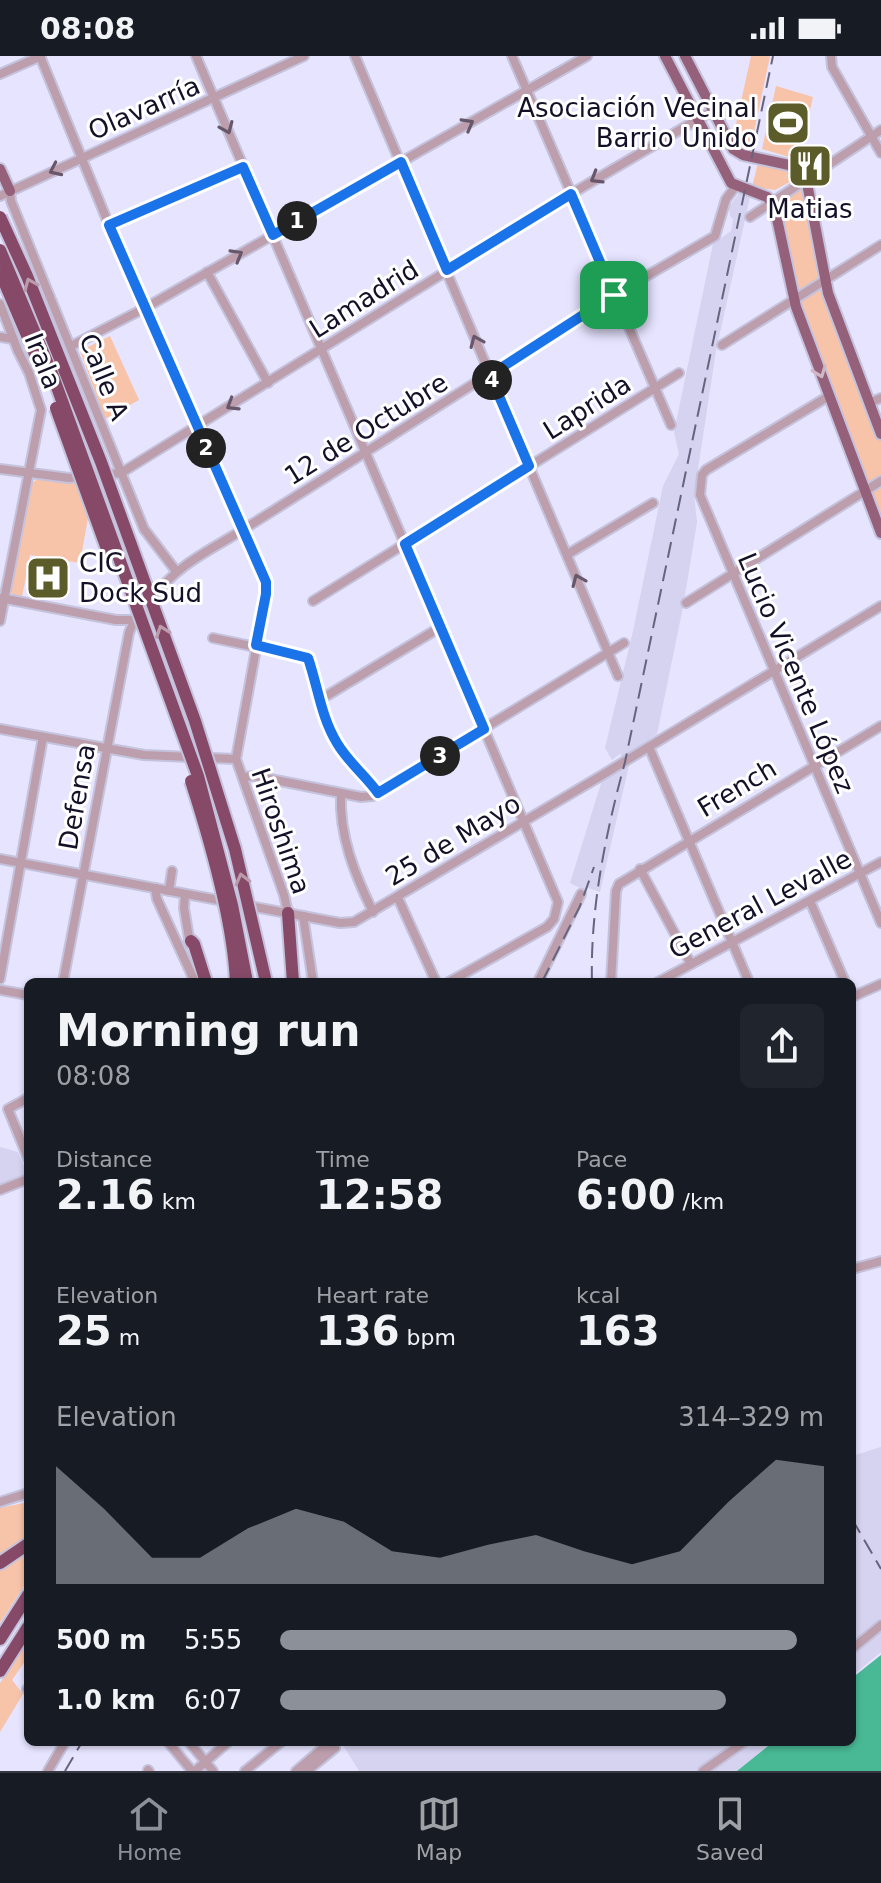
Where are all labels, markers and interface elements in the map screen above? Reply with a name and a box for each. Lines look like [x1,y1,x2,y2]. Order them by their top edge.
text: 08:08 [40,11,136,46]
street label: Olavarría [84,70,204,146]
place label: Asociación Vecinal Barrio Unido [517,93,757,153]
sports icon: Asociación Vecinal Barrio Unido [764,99,812,147]
one-way arrow [460,118,474,134]
one-way arrow [217,120,233,134]
restaurant icon: Matias [786,142,834,190]
one-way arrow [49,160,63,176]
one-way arrow [590,169,605,184]
place label: Matias [767,194,853,224]
pin: 1 [277,201,317,241]
text: 1 [289,208,305,233]
one-way arrow [229,249,243,265]
street label: Lamadrid [304,254,424,344]
pin [580,261,648,329]
icon: arrive [592,273,636,317]
one-way arrow [24,278,40,292]
street label: Irala [18,329,68,393]
street label: Calle A [73,329,135,425]
one-way arrow [469,335,485,349]
pin: 4 [472,360,512,400]
one-way arrow [810,364,827,378]
street label: 12 de Octubre [279,367,453,491]
text: 4 [484,367,500,392]
street label: Laprida [538,369,636,445]
one-way arrow [226,395,241,410]
pin: 2 [186,428,226,468]
text: 2 [198,435,214,460]
place label: CIC Dock Sud [79,548,202,608]
street label: Lucio Vicente López [732,548,860,798]
hospital icon: CIC Dock Sud [24,554,72,602]
one-way arrow [572,574,588,588]
one-way arrow [155,625,172,639]
pin: 3 [420,736,460,776]
street label: Defensa [53,742,101,852]
text: 3 [432,743,448,768]
street label: French [692,753,782,823]
street label: Hiroshima [245,764,317,898]
street label: 25 de Mayo [380,788,526,892]
street label: General Levalle [664,843,856,965]
one-way arrow [234,872,251,886]
button: share [740,1004,824,1088]
text: Morning run [56,1005,361,1056]
text: 08:08 [56,1061,131,1091]
text: Distance [56,1147,152,1172]
text: Time [316,1147,370,1172]
text: Pace [576,1147,627,1172]
text: 2.16 [56,1172,155,1218]
text: 12:58 [316,1172,443,1218]
text: 6:00 [576,1172,676,1218]
text: km [155,1189,196,1214]
text: /km [676,1189,724,1214]
text: Elevation [56,1283,158,1308]
text: Heart rate [316,1283,429,1308]
text: kcal [576,1283,620,1308]
text: 25 [56,1308,112,1354]
text: 136 [316,1308,400,1354]
text: 163 [576,1308,660,1354]
text: m [112,1325,140,1350]
text: bpm [400,1325,456,1350]
text: Elevation [56,1402,177,1432]
text: 314–329 m [678,1402,824,1432]
text: 500 m [56,1625,146,1655]
text: 5:55 [184,1625,242,1655]
text: 1.0 km [56,1685,156,1715]
text: 6:07 [184,1685,242,1715]
tab: Home [117,1792,182,1865]
tab: Map [416,1792,462,1865]
tab: Saved [696,1792,764,1865]

